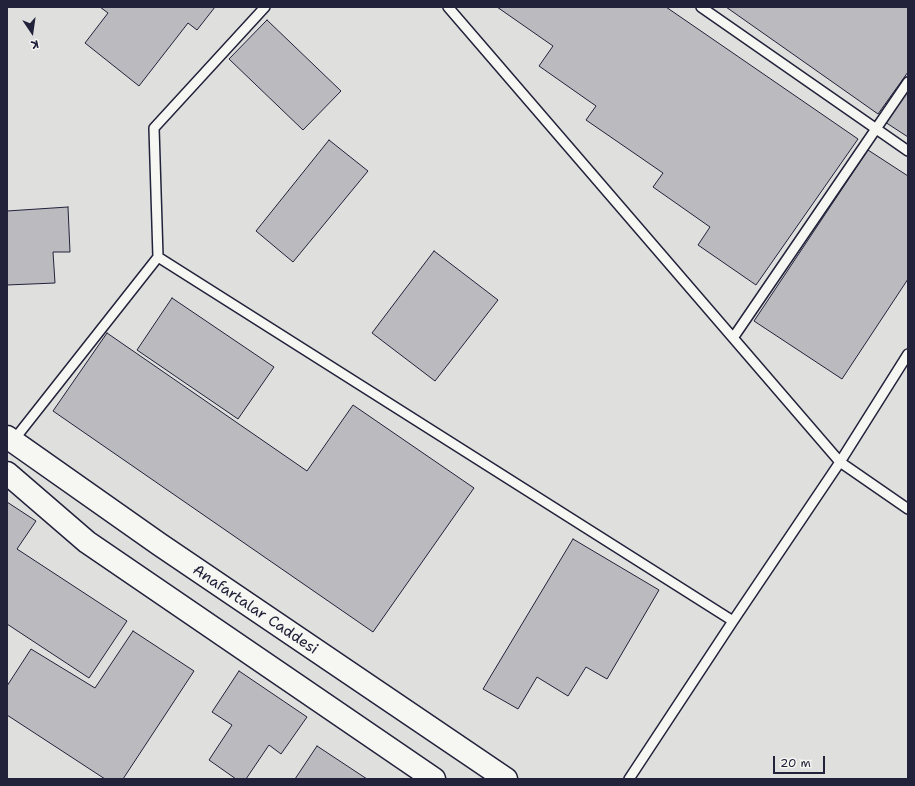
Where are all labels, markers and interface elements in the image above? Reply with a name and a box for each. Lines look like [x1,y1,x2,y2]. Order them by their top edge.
north arrow [12,12,52,52]
text: K [29,36,40,52]
street label: Anafartalar Caddesi [189,561,321,659]
scale bar [775,748,827,774]
text: 20 m [780,755,811,771]

